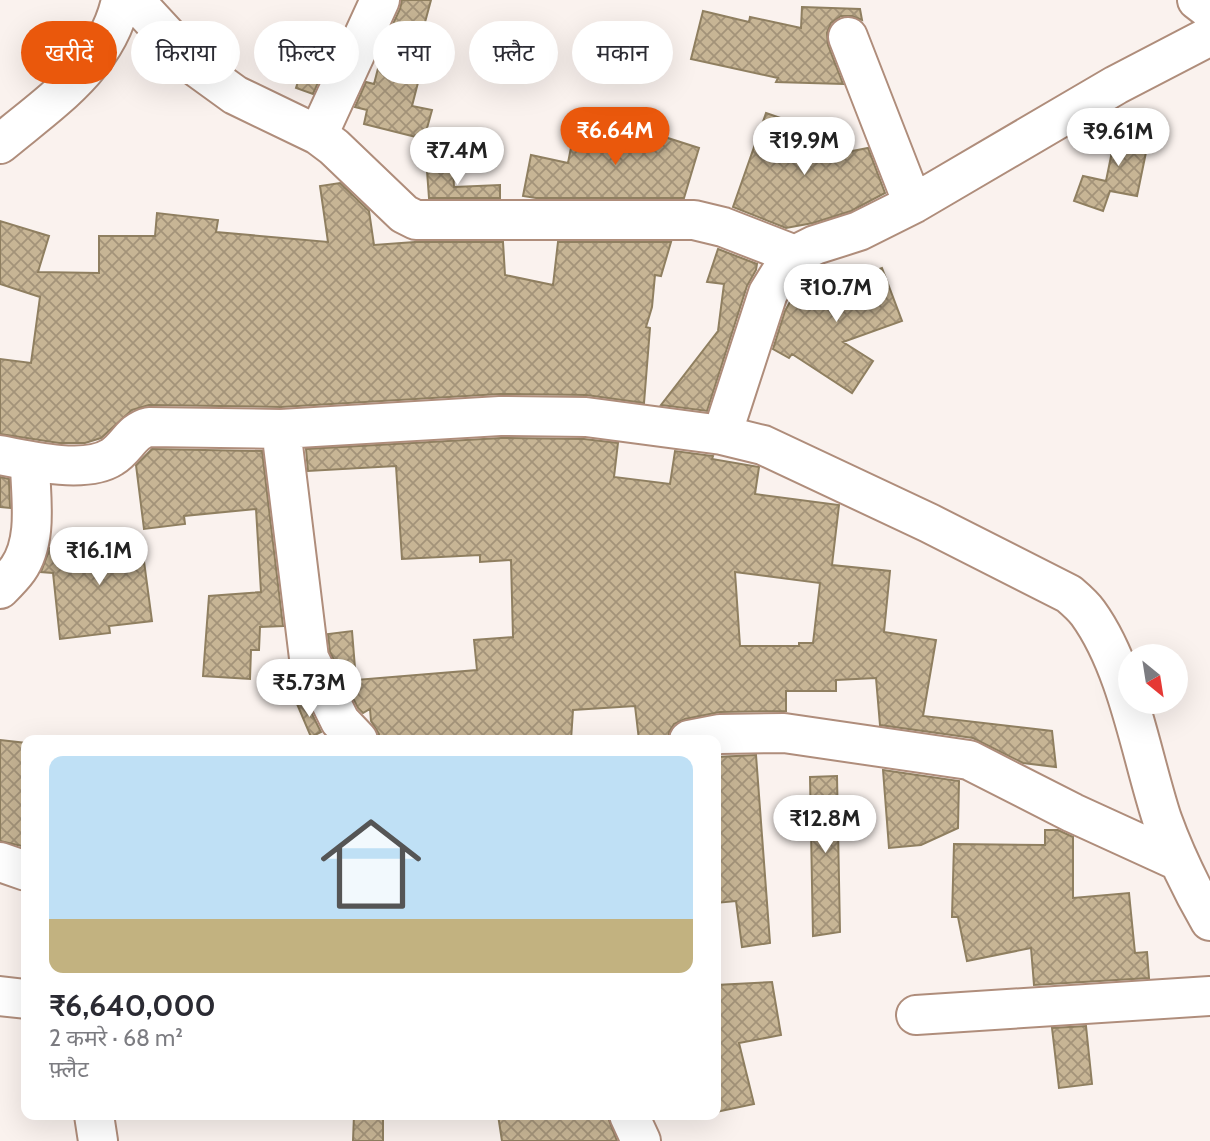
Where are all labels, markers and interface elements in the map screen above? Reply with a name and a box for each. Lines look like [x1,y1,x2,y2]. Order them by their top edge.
chip: खरीदें [21,21,117,84]
chip: किराया [131,21,240,84]
chip: फ़िल्टर [254,21,359,84]
chip: नया [373,21,455,84]
chip: फ़्लैट [469,21,558,84]
chip: मकान [572,21,673,84]
pin: ₹6.64M [558,108,672,167]
pin: ₹9.61M [1061,108,1175,168]
text: ₹6.64M [577,116,653,144]
text: ₹9.61M [1083,117,1153,145]
pin: ₹19.9M [747,118,861,177]
text: ₹19.9M [769,126,839,154]
pin: ₹7.4M [408,128,506,187]
text: ₹7.4M [426,136,488,164]
pin: ₹10.7M [779,264,893,324]
text: ₹10.7M [800,273,872,301]
pin: ₹16.1M [42,528,156,587]
text: ₹16.1M [66,536,132,564]
north arrow [1118,644,1188,714]
map controls [1118,644,1188,714]
pin: ₹5.73M [252,660,366,719]
text: ₹5.73M [272,668,346,696]
pin: ₹12.8M [768,796,882,855]
icon: home [308,801,434,927]
text: ₹12.8M [789,804,861,832]
text: ₹6,640,000 [49,987,216,1024]
text: 2 कमरे · 68 m² [49,1024,183,1052]
text: फ़्लैट [49,1055,89,1083]

